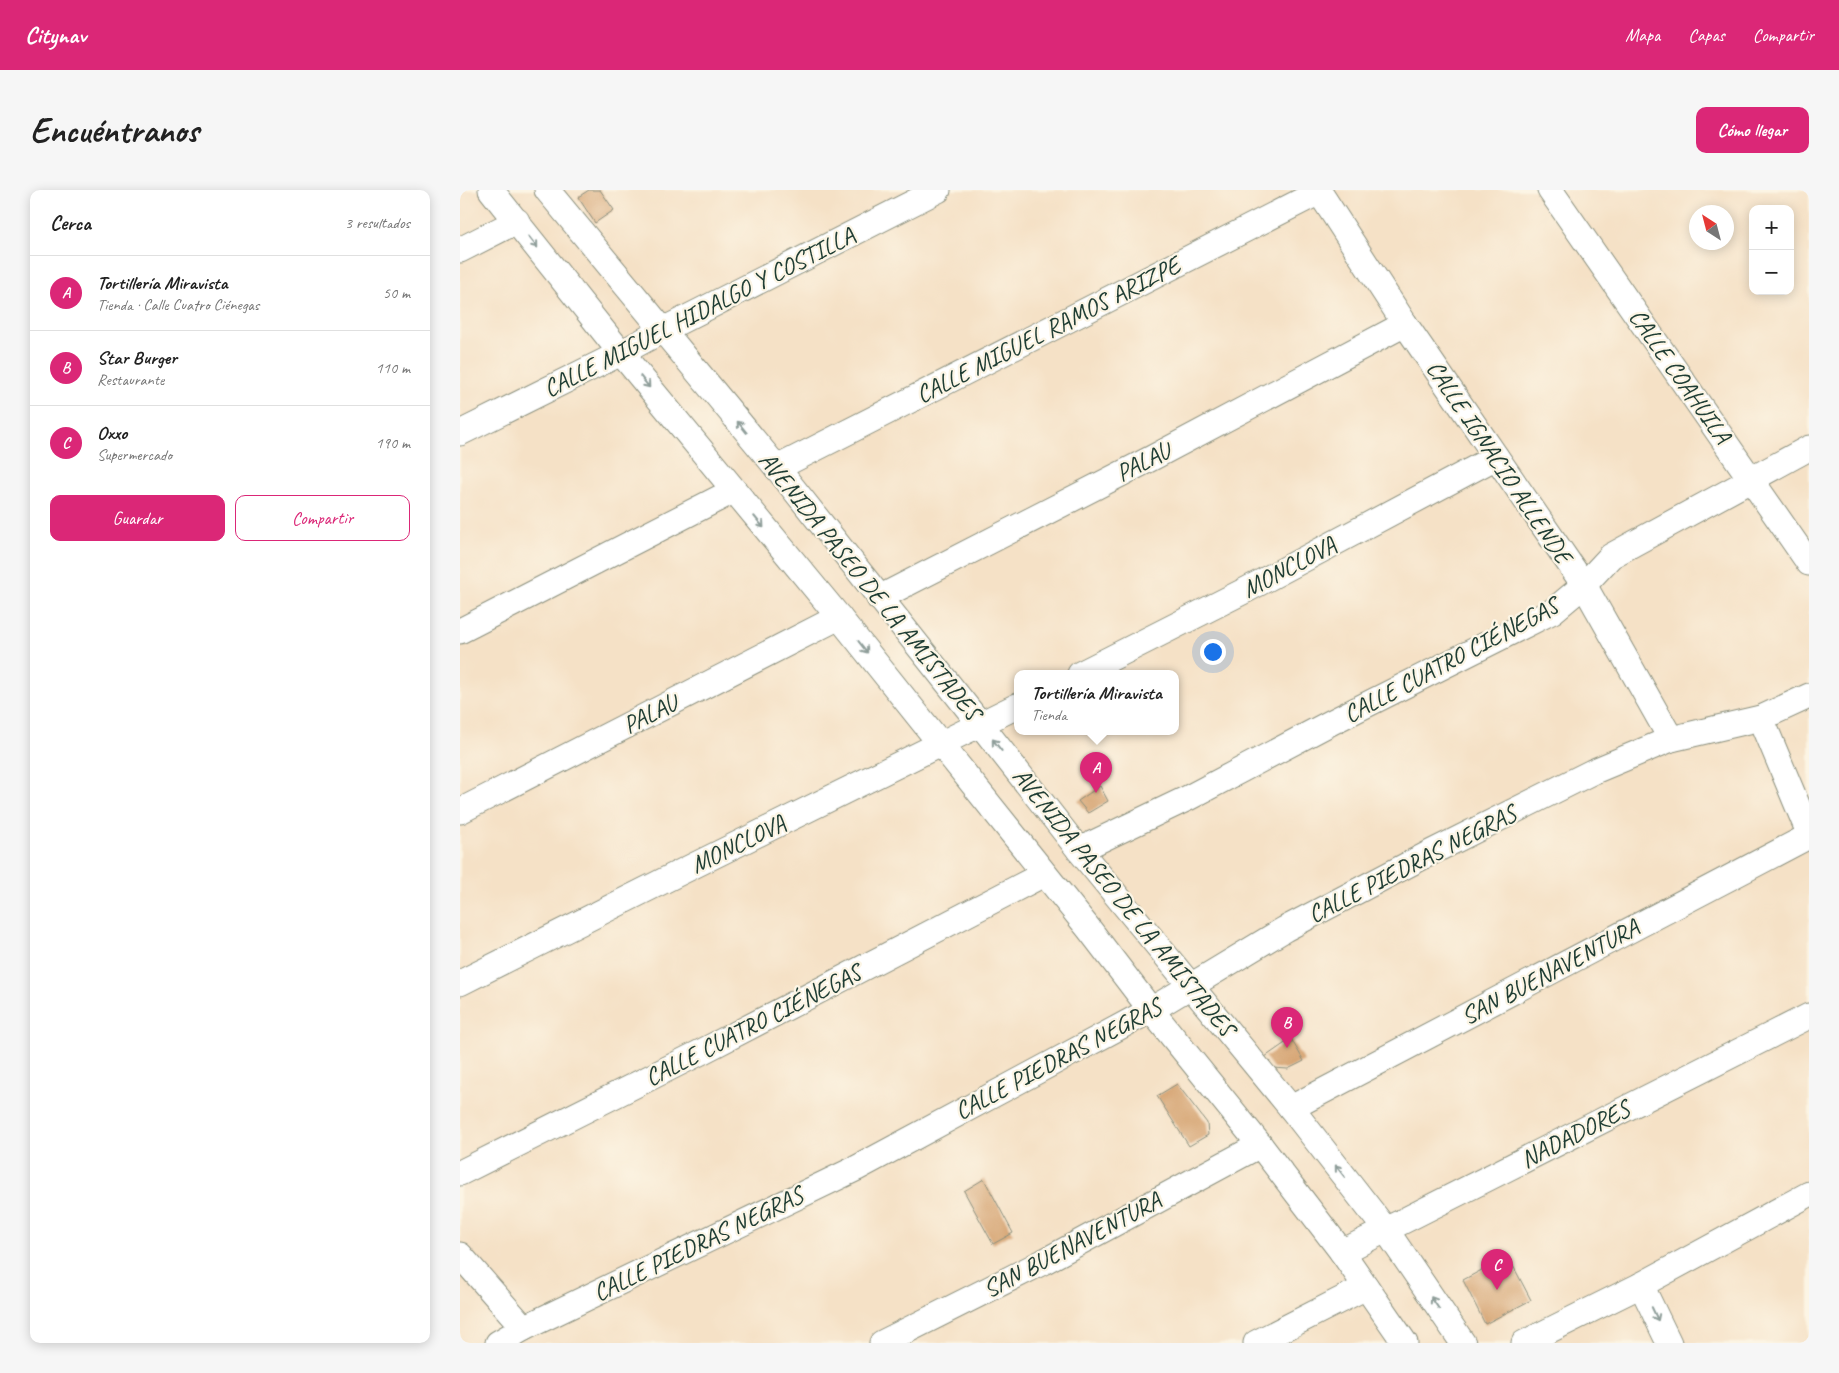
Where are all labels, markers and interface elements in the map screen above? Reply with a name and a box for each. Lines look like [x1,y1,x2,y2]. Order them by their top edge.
text: Citynav [25,20,86,50]
text: Mapa [1625,24,1660,46]
text: Capas [1688,24,1725,46]
text: Compartir [1753,24,1814,46]
button: Cómo llegar [1696,107,1809,153]
text: Encuéntranos [30,108,199,153]
north arrow [1689,205,1734,250]
map controls [1749,205,1794,295]
button: + [1749,205,1794,250]
text: Cerca [50,210,91,236]
text: 3 resultados [345,213,410,233]
street label: CALLE MIGUEL HIDALGO Y COSTILLA [538,219,861,405]
one-way arrow [527,235,538,248]
street label: CALLE MIGUEL RAMOS ARIZPE [910,248,1188,411]
button: − [1749,250,1794,295]
text: Tortillería Miravista [97,271,227,295]
text: A [62,283,70,303]
text: 50 m [383,283,410,303]
text: Tienda · Calle Cuatro Ciénegas [97,295,259,315]
street label: CALLE COAHUILA [1622,302,1739,451]
text: Star Burger [97,346,177,370]
street label: CALLE IGNACIO ALLENDE [1419,354,1581,573]
text: B [62,358,70,378]
text: 110 m [376,358,410,378]
text: Restaurante [97,370,164,390]
one-way arrow [639,376,650,389]
one-way arrow [737,420,748,433]
text: Oxxo [97,421,127,445]
text: C [62,433,70,453]
text: 190 m [376,433,410,453]
street label: PALAU [1110,433,1179,489]
text: Supermercado [97,445,172,465]
street label: AVENIDA PASEO DE LA AMISTADES [751,445,991,730]
button: Guardar [50,495,225,541]
button: Compartir [235,495,410,541]
one-way arrow [753,515,765,528]
street label: MONCLOVA [1236,529,1342,605]
street label: CALLE CUATRO CIÉNEGAS [1338,588,1567,730]
your location [1200,639,1226,665]
one-way arrow [857,640,868,653]
popup [1014,670,1179,735]
text: Tortillería Miravista [1031,681,1162,705]
street label: PALAU [617,685,686,741]
text: Tienda [1031,705,1067,725]
one-way arrow [992,738,1002,752]
pin: A [1080,752,1112,793]
street label: AVENIDA PASEO DE LA AMISTADES [1006,762,1242,1042]
street label: CALLE PIEDRAS NEGRAS [1302,796,1524,930]
street label: MONCLOVA [685,807,791,881]
street label: SAN BUENAVENTURA [1455,911,1646,1032]
street label: CALLE CUATRO CIÉNEGAS [639,955,870,1094]
street label: CALLE PIEDRAS NEGRAS [949,990,1170,1127]
pin: B [1271,1007,1303,1048]
street label: NADADORES [1515,1091,1638,1175]
one-way arrow [1335,1164,1345,1178]
street label: CALLE PIEDRAS NEGRAS [588,1178,811,1309]
street label: SAN BUENAVENTURA [977,1184,1168,1305]
pin: C [1481,1249,1513,1290]
one-way arrow [1430,1296,1440,1310]
one-way arrow [1651,1306,1660,1321]

